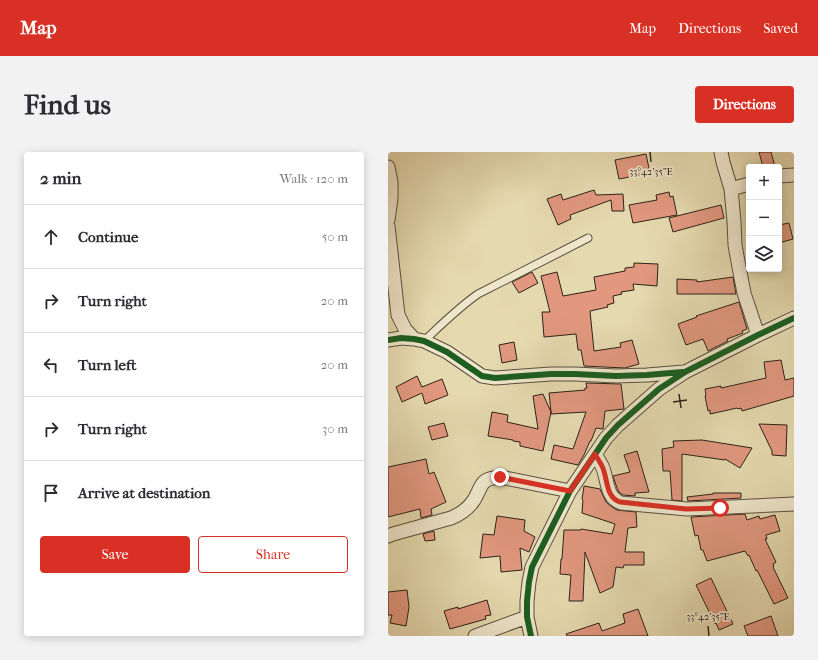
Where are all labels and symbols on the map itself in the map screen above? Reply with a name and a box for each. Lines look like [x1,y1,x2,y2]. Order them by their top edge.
text: 33°42'35"E [629,166,673,178]
route end [491,468,509,486]
route start [711,499,729,517]
text: 33°42'35"E [686,611,730,623]

